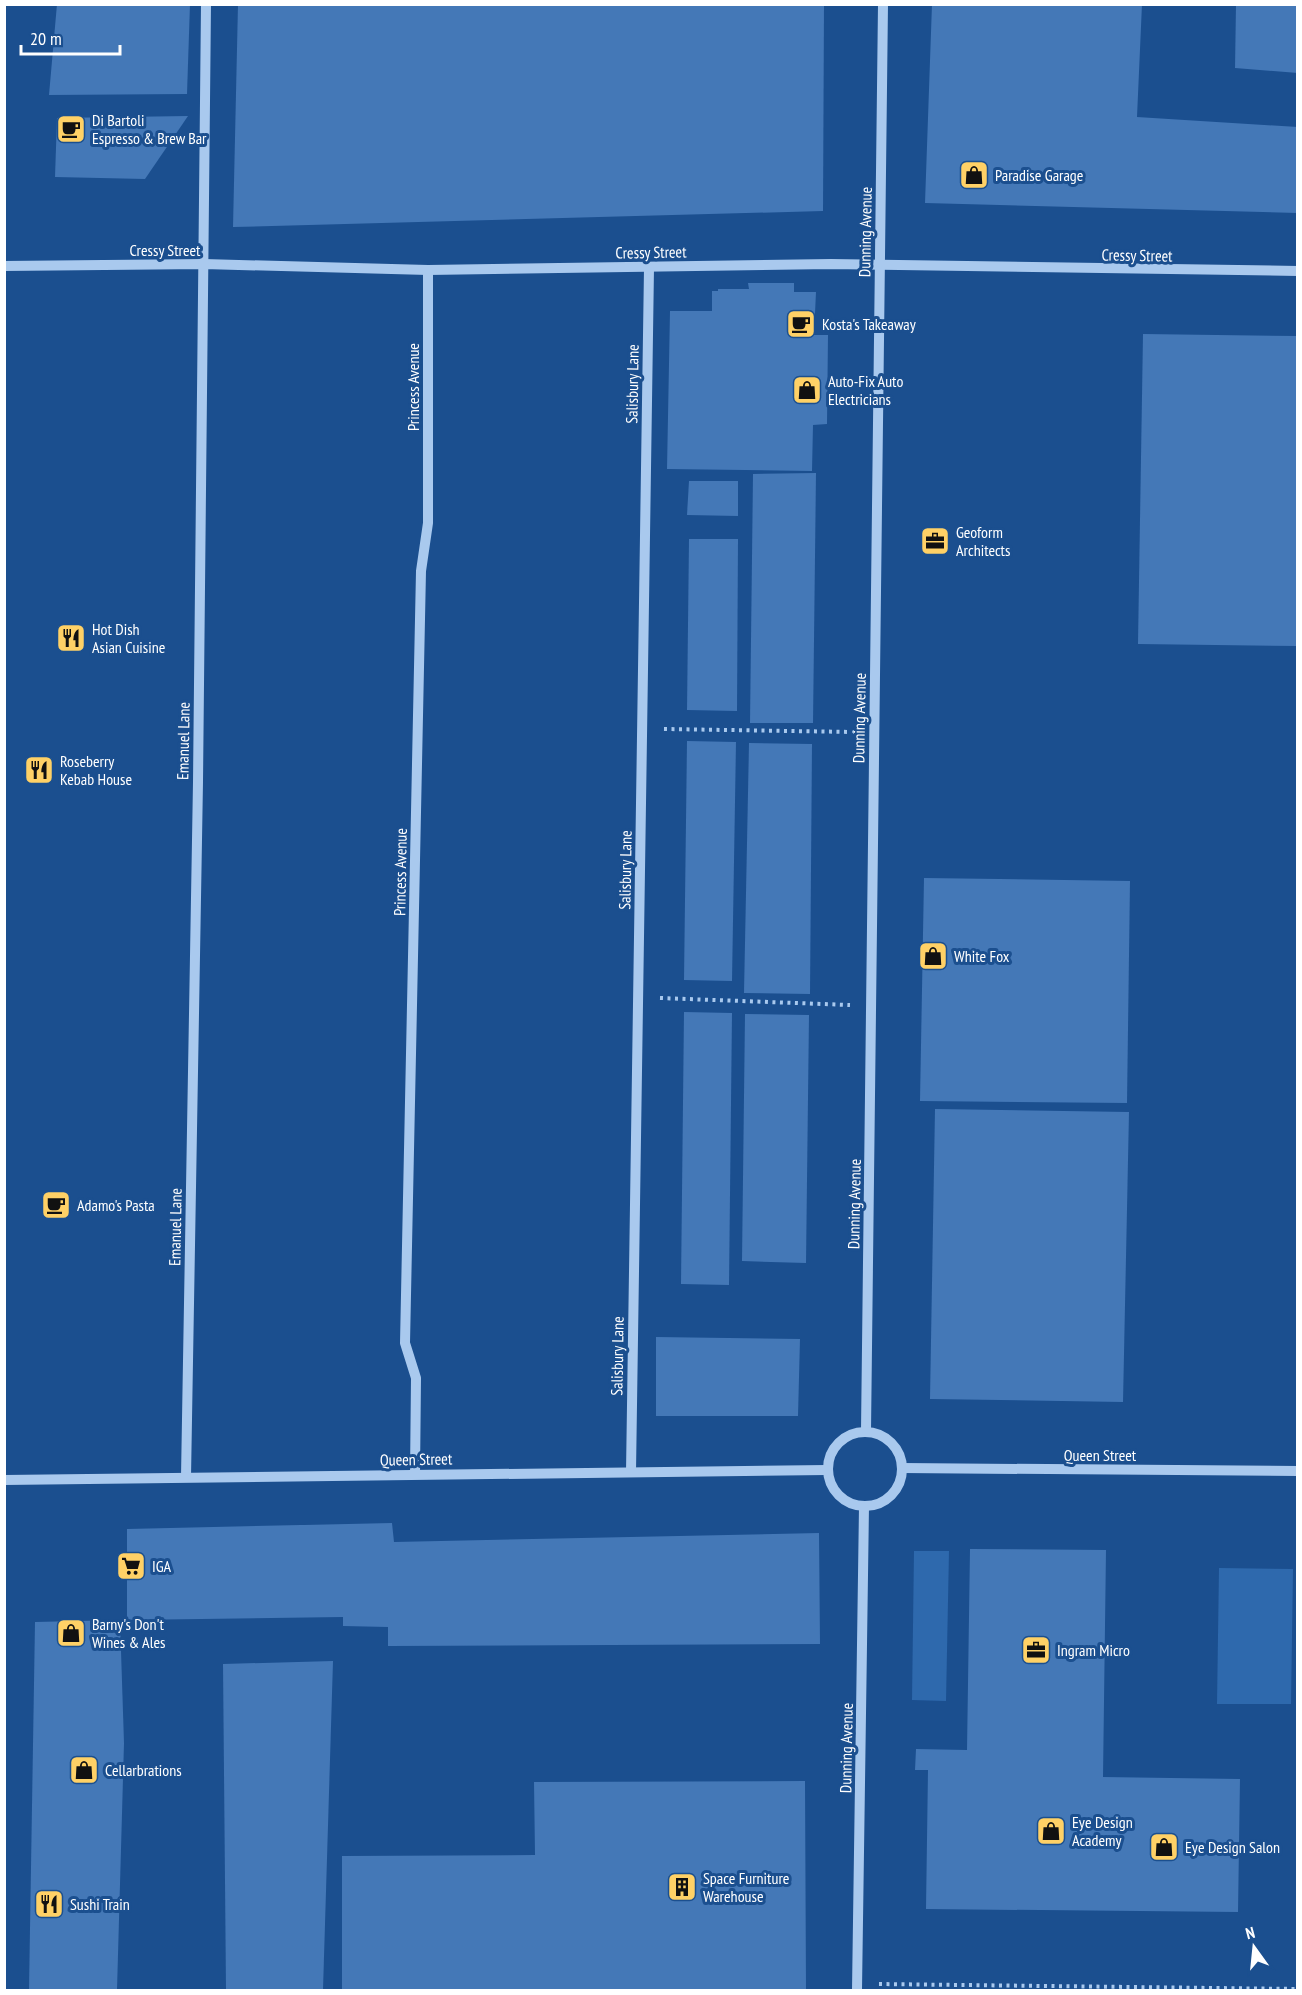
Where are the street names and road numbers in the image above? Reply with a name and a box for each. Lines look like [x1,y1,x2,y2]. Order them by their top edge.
street label: Dunning Avenue [854,187,876,277]
street label: Cressy Street [130,240,201,260]
street label: Cressy Street [615,241,687,263]
street label: Cressy Street [1101,244,1173,266]
street label: Princess Avenue [403,343,423,431]
street label: Salisbury Lane [621,344,643,424]
street label: Dunning Avenue [848,673,870,763]
street label: Emanuel Lane [172,702,194,780]
street label: Princess Avenue [389,828,411,916]
street label: Salisbury Lane [614,830,636,910]
street label: Dunning Avenue [843,1159,865,1249]
street label: Emanuel Lane [164,1188,186,1266]
street label: Salisbury Lane [606,1316,628,1396]
street label: Queen Street [1064,1445,1137,1465]
street label: Queen Street [380,1448,453,1470]
street label: Dunning Avenue [835,1703,857,1793]

